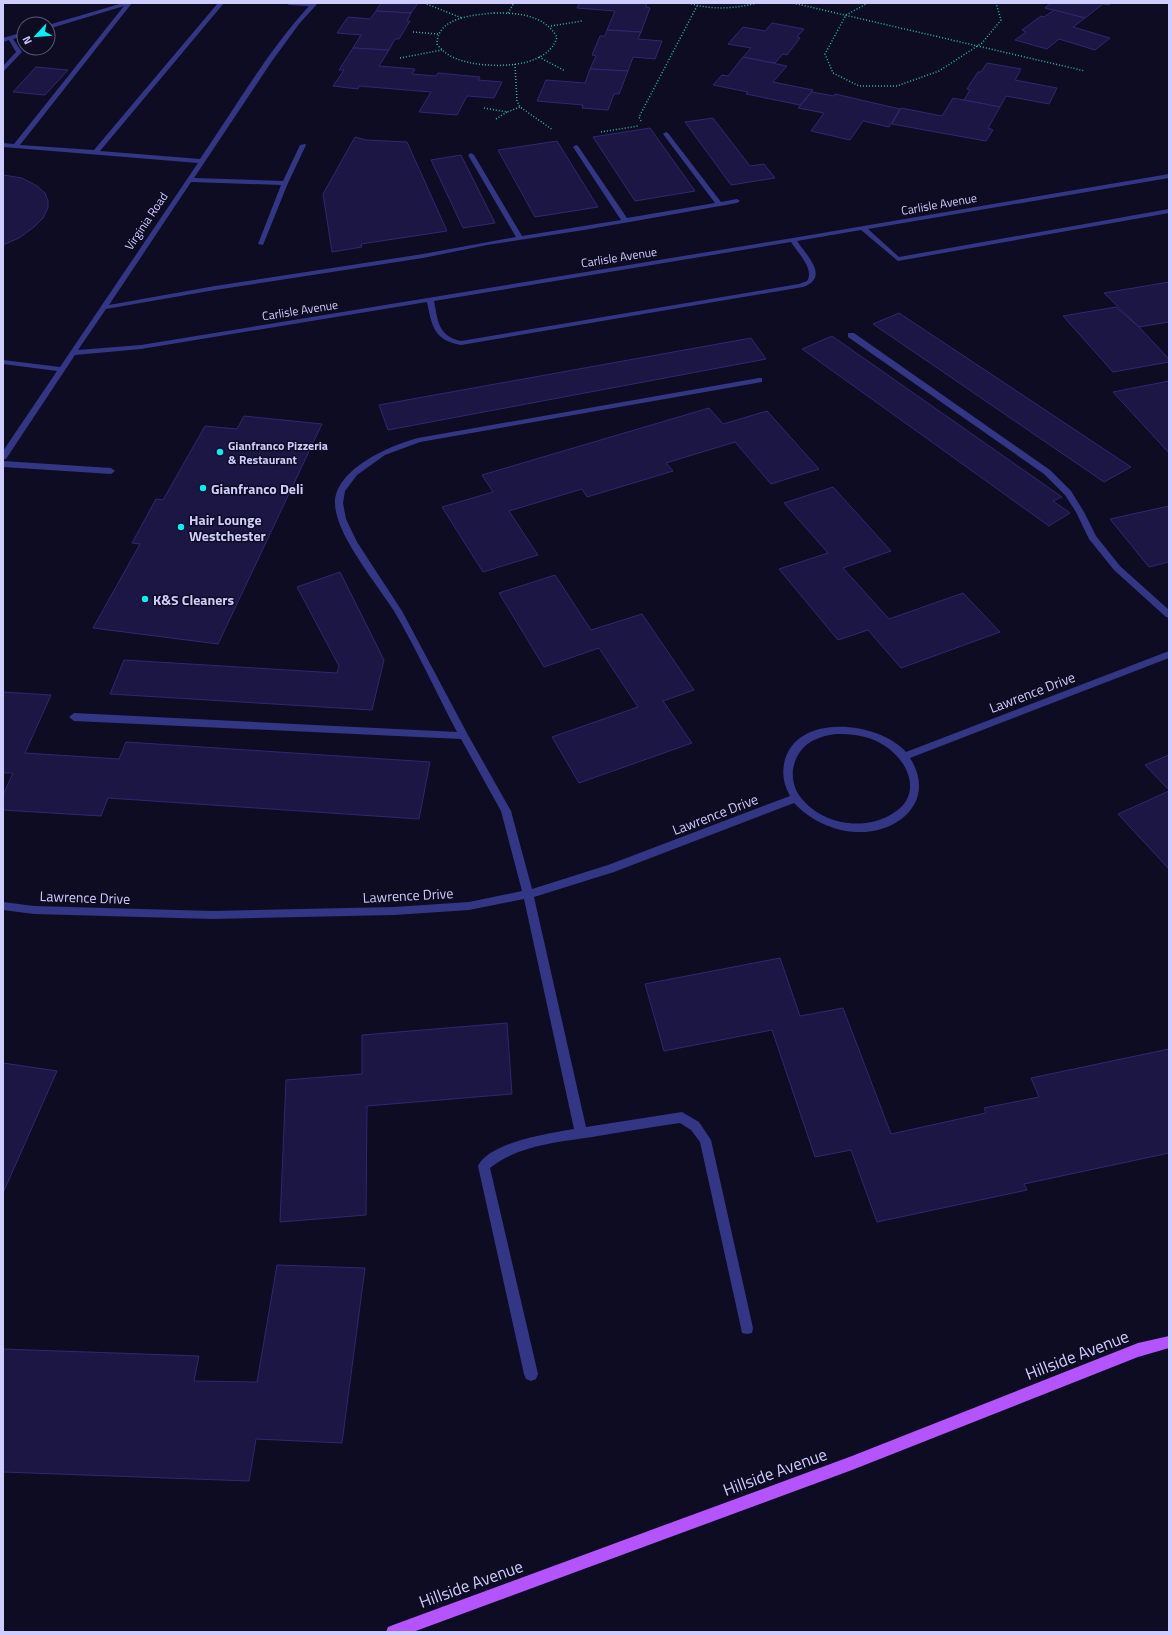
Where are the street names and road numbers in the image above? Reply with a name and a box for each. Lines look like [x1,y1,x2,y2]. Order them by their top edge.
street label: Virginia Road [120,188,172,254]
street label: Carlisle Avenue [900,188,978,220]
street label: Carlisle Avenue [580,242,658,272]
street label: Carlisle Avenue [261,295,339,325]
street label: Lawrence Drive [986,666,1078,718]
street label: Lawrence Drive [669,788,761,840]
street label: Lawrence Drive [362,882,454,908]
street label: Lawrence Drive [39,885,131,909]
street label: Hillside Avenue [1021,1323,1133,1387]
street label: Hillside Avenue [719,1441,831,1503]
street label: Hillside Avenue [415,1553,527,1615]

